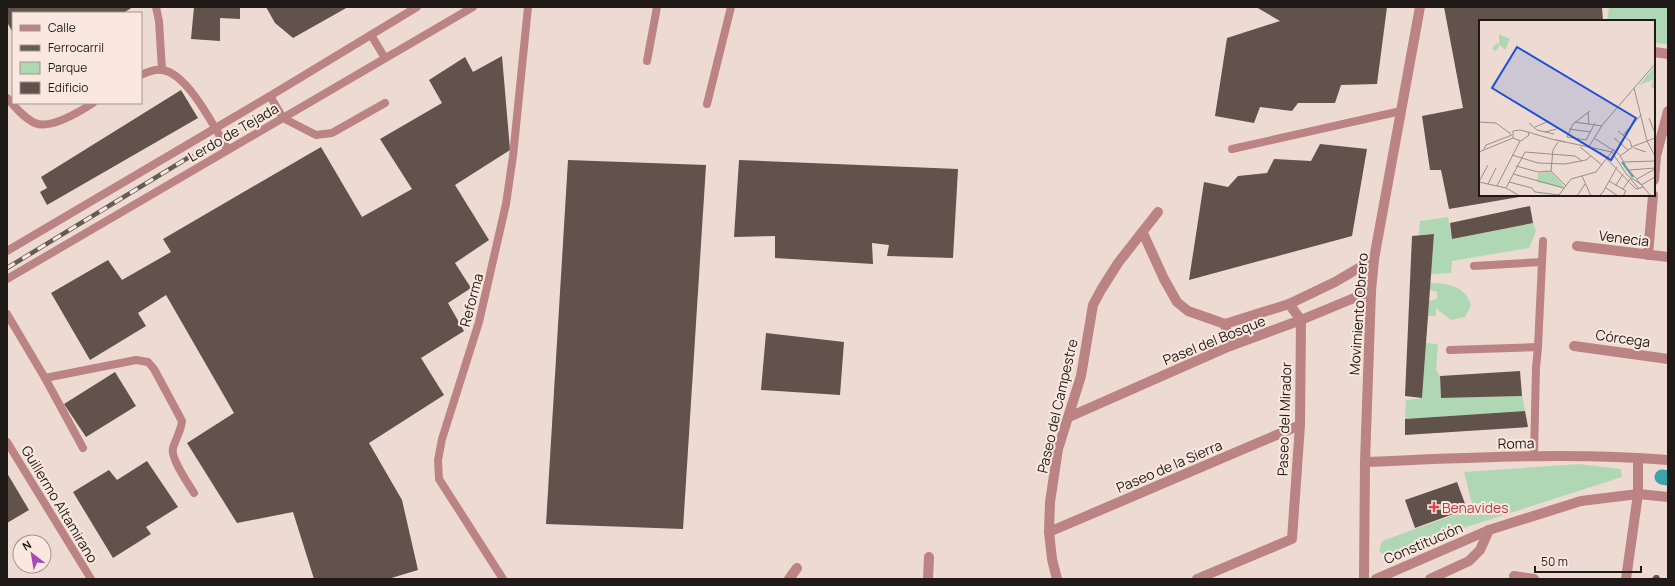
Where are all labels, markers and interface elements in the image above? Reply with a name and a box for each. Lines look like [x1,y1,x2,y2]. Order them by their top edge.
legend [12,12,142,104]
text: Calle [48,19,76,36]
inset map [1479,20,1655,196]
text: Ferrocarril [48,39,104,56]
text: Parque [48,59,87,76]
text: Edificio [48,79,88,96]
street label: Lerdo de Tejada [184,98,282,166]
street label: Venecia [1598,225,1650,251]
street label: Movimiento Obrero [1344,252,1372,376]
street label: Reforma [455,271,487,329]
street label: Pasel del Bosque [1160,311,1268,369]
street label: Córcega [1594,325,1652,351]
street label: Paseo del Campestre [1032,337,1082,475]
street label: Paseo del Mirador [1273,362,1295,476]
street label: Roma [1497,433,1535,453]
street label: Paseo de la Sierra [1113,435,1225,497]
street label: Guillermo Altamirano [17,442,103,566]
place label: Benavides [1442,498,1509,517]
marker: Benavides [1429,502,1439,512]
street label: Constitución [1381,518,1465,568]
north arrow [12,534,52,574]
text: N [19,536,34,553]
scale bar [1535,548,1641,574]
text: 50 m [1541,553,1568,570]

